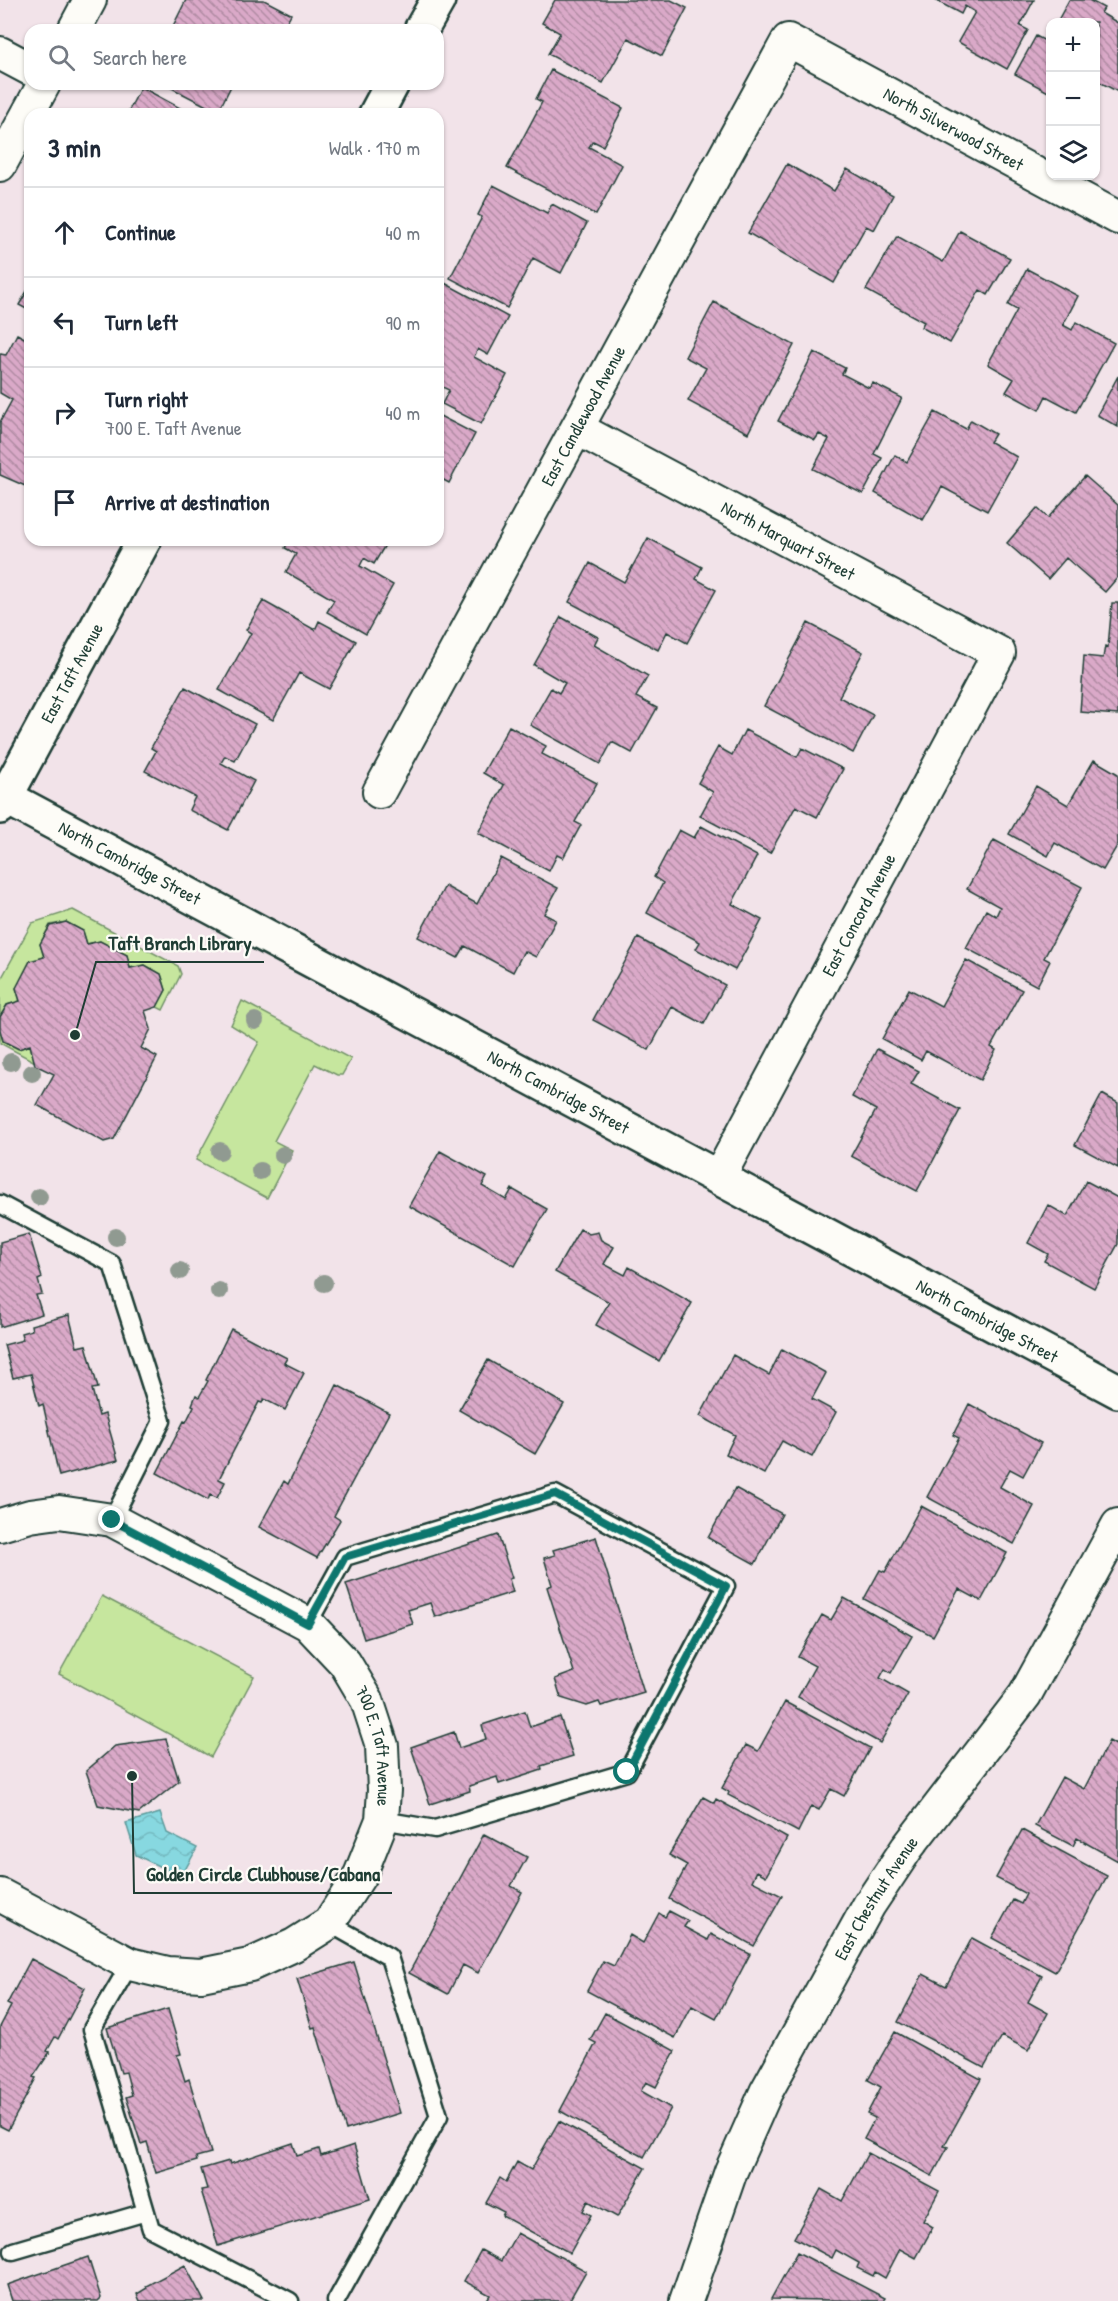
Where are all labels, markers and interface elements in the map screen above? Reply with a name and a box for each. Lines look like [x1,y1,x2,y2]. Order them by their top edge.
map controls [1046,18,1100,180]
button: + [1046,18,1100,72]
search box [24,24,444,90]
icon: search [45,41,78,74]
text: Search here [93,42,187,72]
button: − [1046,72,1100,126]
street label: North Silverwood Street [879,81,1029,177]
button: layers [1046,126,1100,180]
text: 3 min [48,130,101,165]
text: Walk · 170 m [329,134,420,161]
icon: ahead [48,216,81,249]
text: Continue [105,217,176,247]
text: 40 m [385,219,420,246]
icon: left [48,306,81,339]
text: Turn left [105,307,178,337]
text: 90 m [386,309,420,336]
street label: East Candlewood Avenue [535,341,631,490]
text: Turn right [105,384,188,414]
icon: right [48,396,81,429]
text: 40 m [385,399,420,426]
text: 700 E. Taft Avenue [105,414,242,441]
icon: arrive [48,486,81,519]
text: Arrive at destination [105,487,270,517]
street label: North Marquart Street [717,494,860,587]
street label: East Taft Avenue [35,618,109,727]
street label: North Cambridge Street [55,815,206,911]
street label: East Concord Avenue [816,849,901,980]
callout: Taft Branch Library [96,924,264,962]
text: Taft Branch Library [107,929,252,957]
street label: North Cambridge Street [483,1044,635,1140]
street label: North Cambridge Street [912,1273,1063,1369]
route end [98,1506,124,1532]
street label: 700 E. Taft Avenue [349,1681,397,1807]
route start [613,1758,639,1784]
street label: East Chestnut Avenue [828,1831,924,1964]
callout: Golden Circle Clubhouse/Cabana [134,1855,392,1893]
text: Golden Circle Clubhouse/Cabana [146,1860,380,1887]

